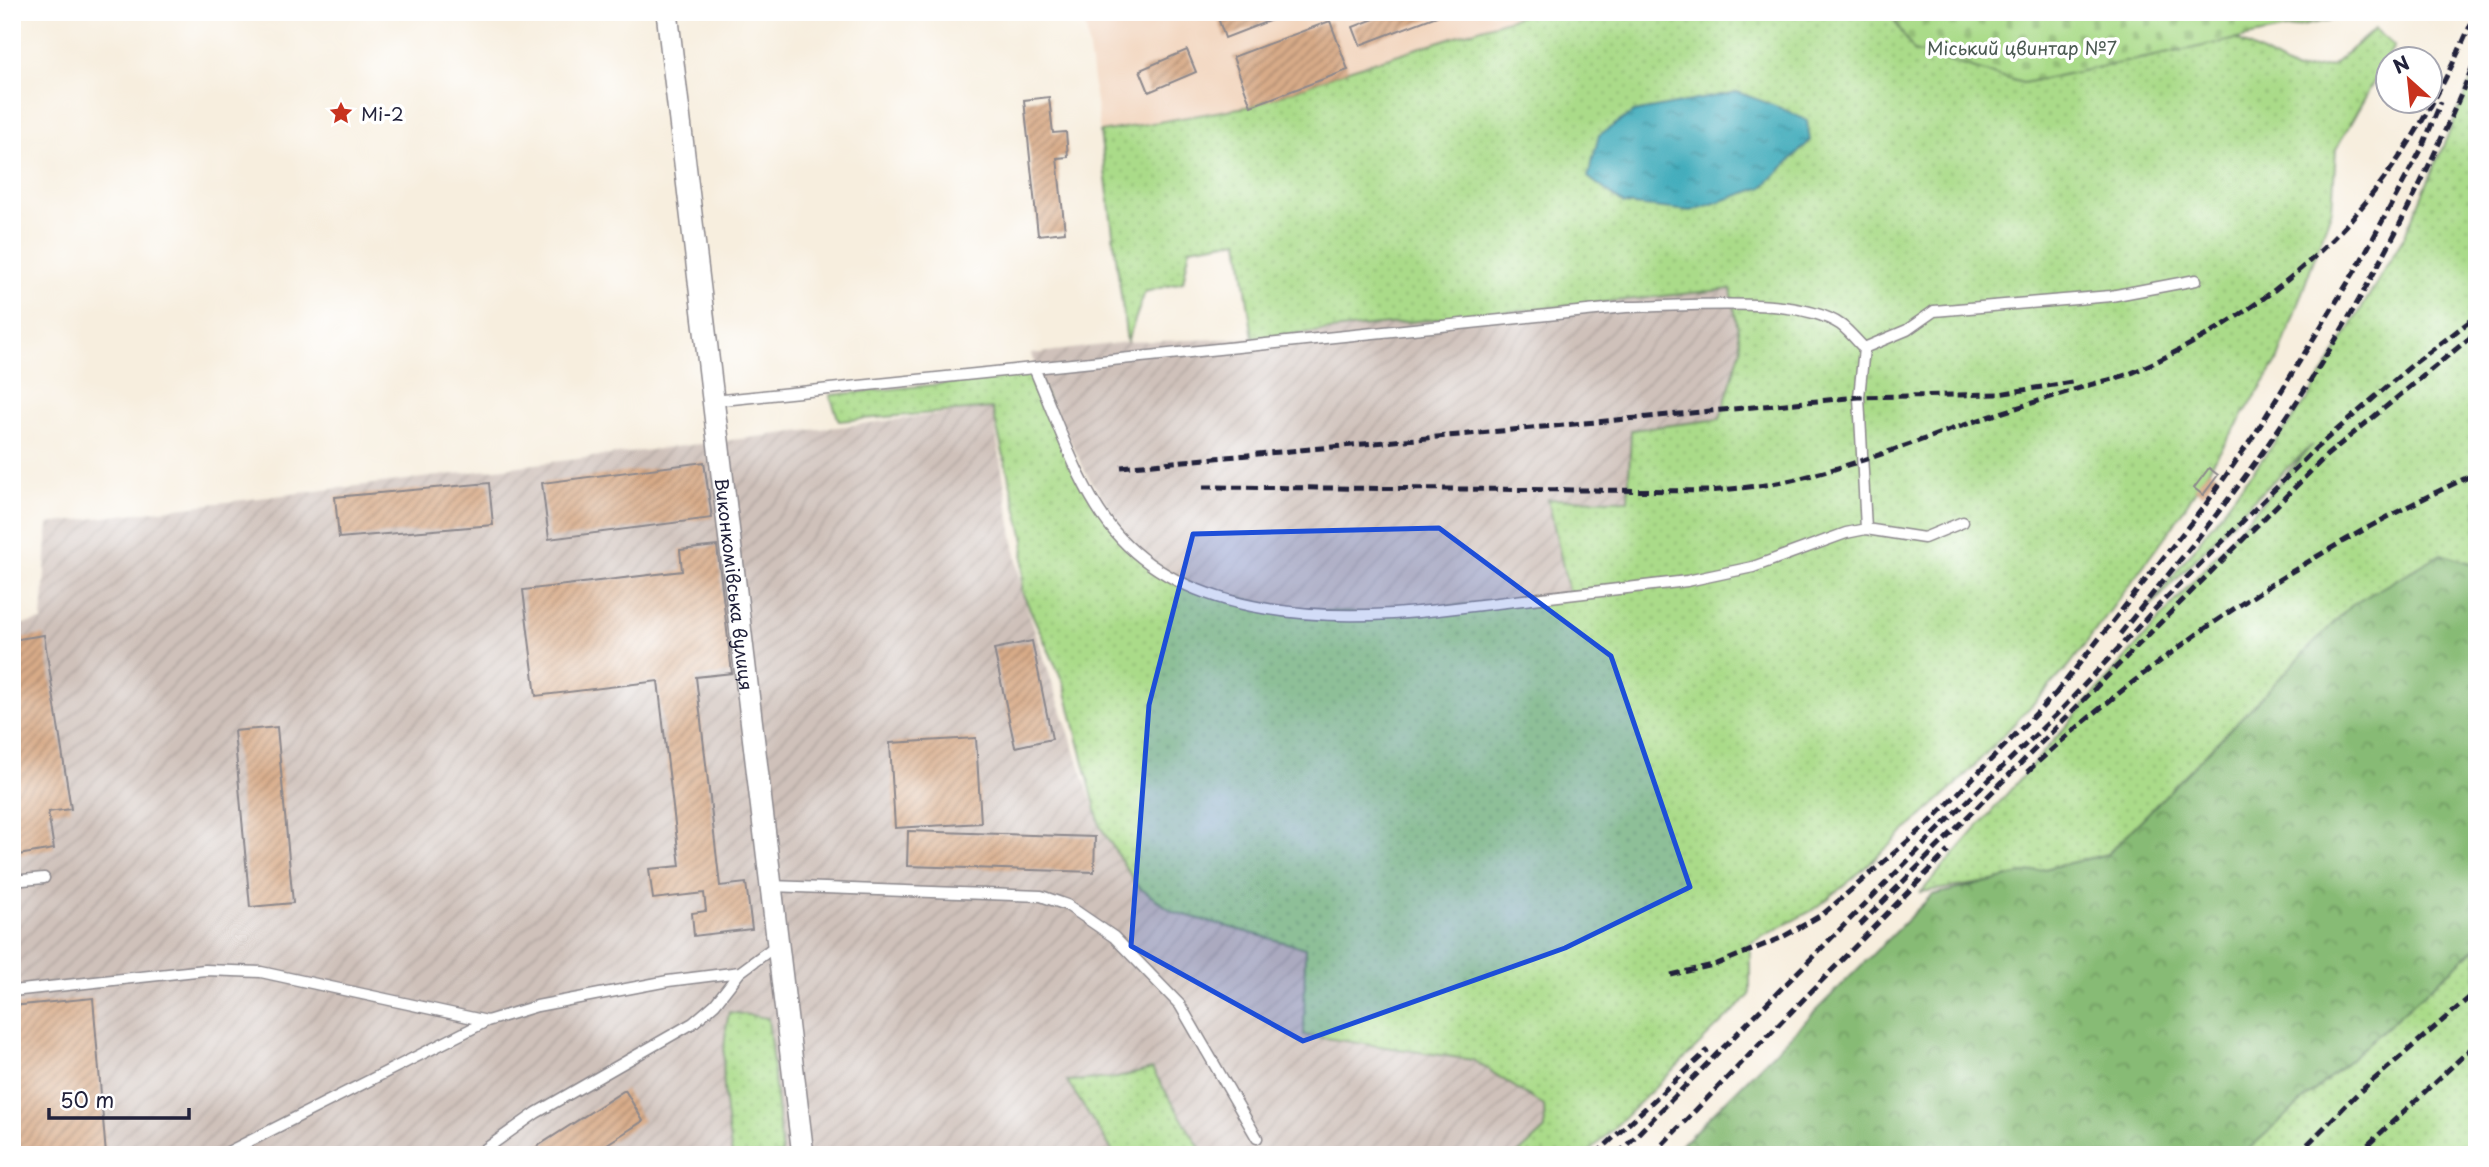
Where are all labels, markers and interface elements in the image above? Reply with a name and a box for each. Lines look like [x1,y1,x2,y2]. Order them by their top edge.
park label: Міський цвинтар №7 [1927,34,2117,61]
north arrow [2374,46,2444,116]
text: N [2388,48,2414,80]
place icon: Мі-2 [327,99,355,127]
place label: Мі-2 [361,100,404,127]
street label: Виконкомівська вулиця [709,476,761,692]
scale bar [49,1076,189,1120]
text: 50 m [60,1083,114,1115]

